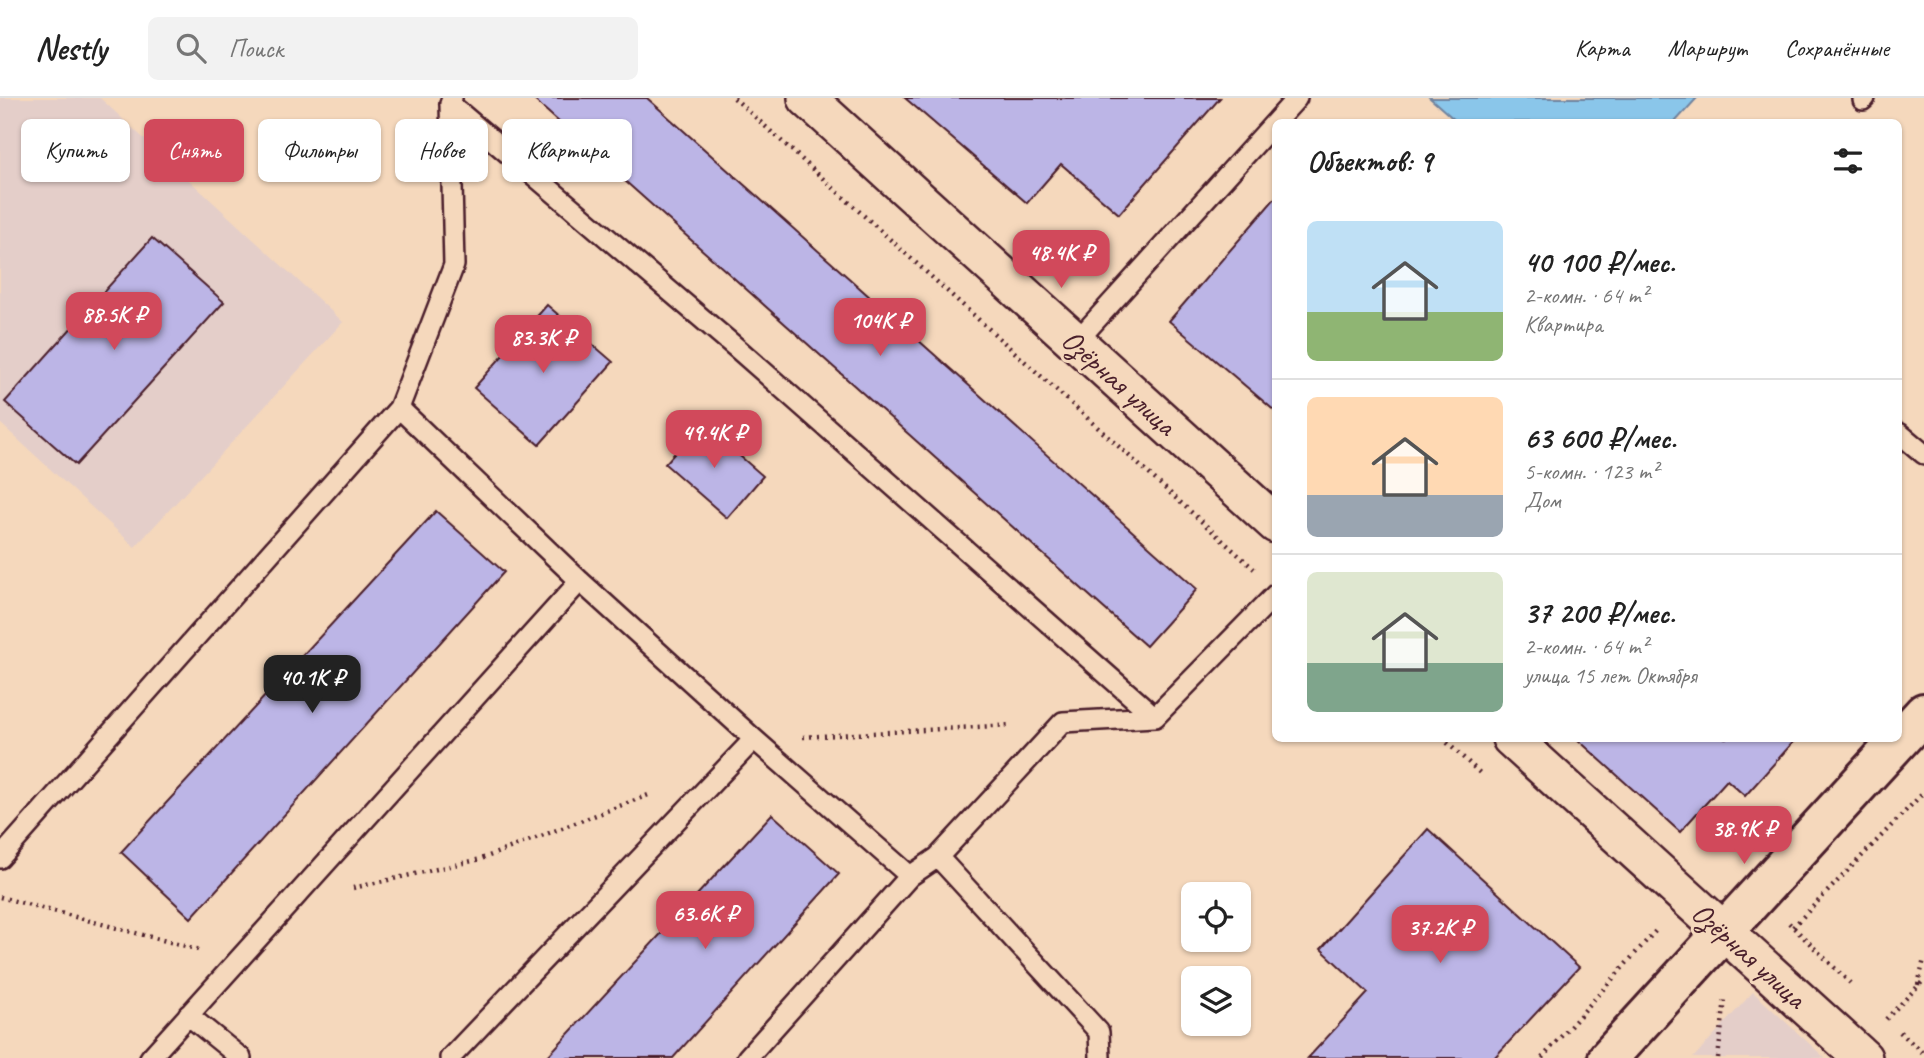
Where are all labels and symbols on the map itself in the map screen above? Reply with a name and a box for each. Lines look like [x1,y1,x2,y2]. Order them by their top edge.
pin: 48.4K ₽ [996,230,1126,290]
pin: 88.5K ₽ [49,292,179,352]
pin: 104K ₽ [823,299,937,358]
pin: 83.3K ₽ [478,316,608,375]
street label: Озёрная улица [1054,321,1186,445]
pin: 49.4K ₽ [649,410,779,470]
pin: 40.1K ₽ [247,656,377,715]
pin: 38.9K ₽ [1679,806,1809,866]
pin: 63.6K ₽ [640,892,770,951]
street label: Озёрная улица [1684,894,1816,1018]
pin: 37.2K ₽ [1375,906,1505,965]

